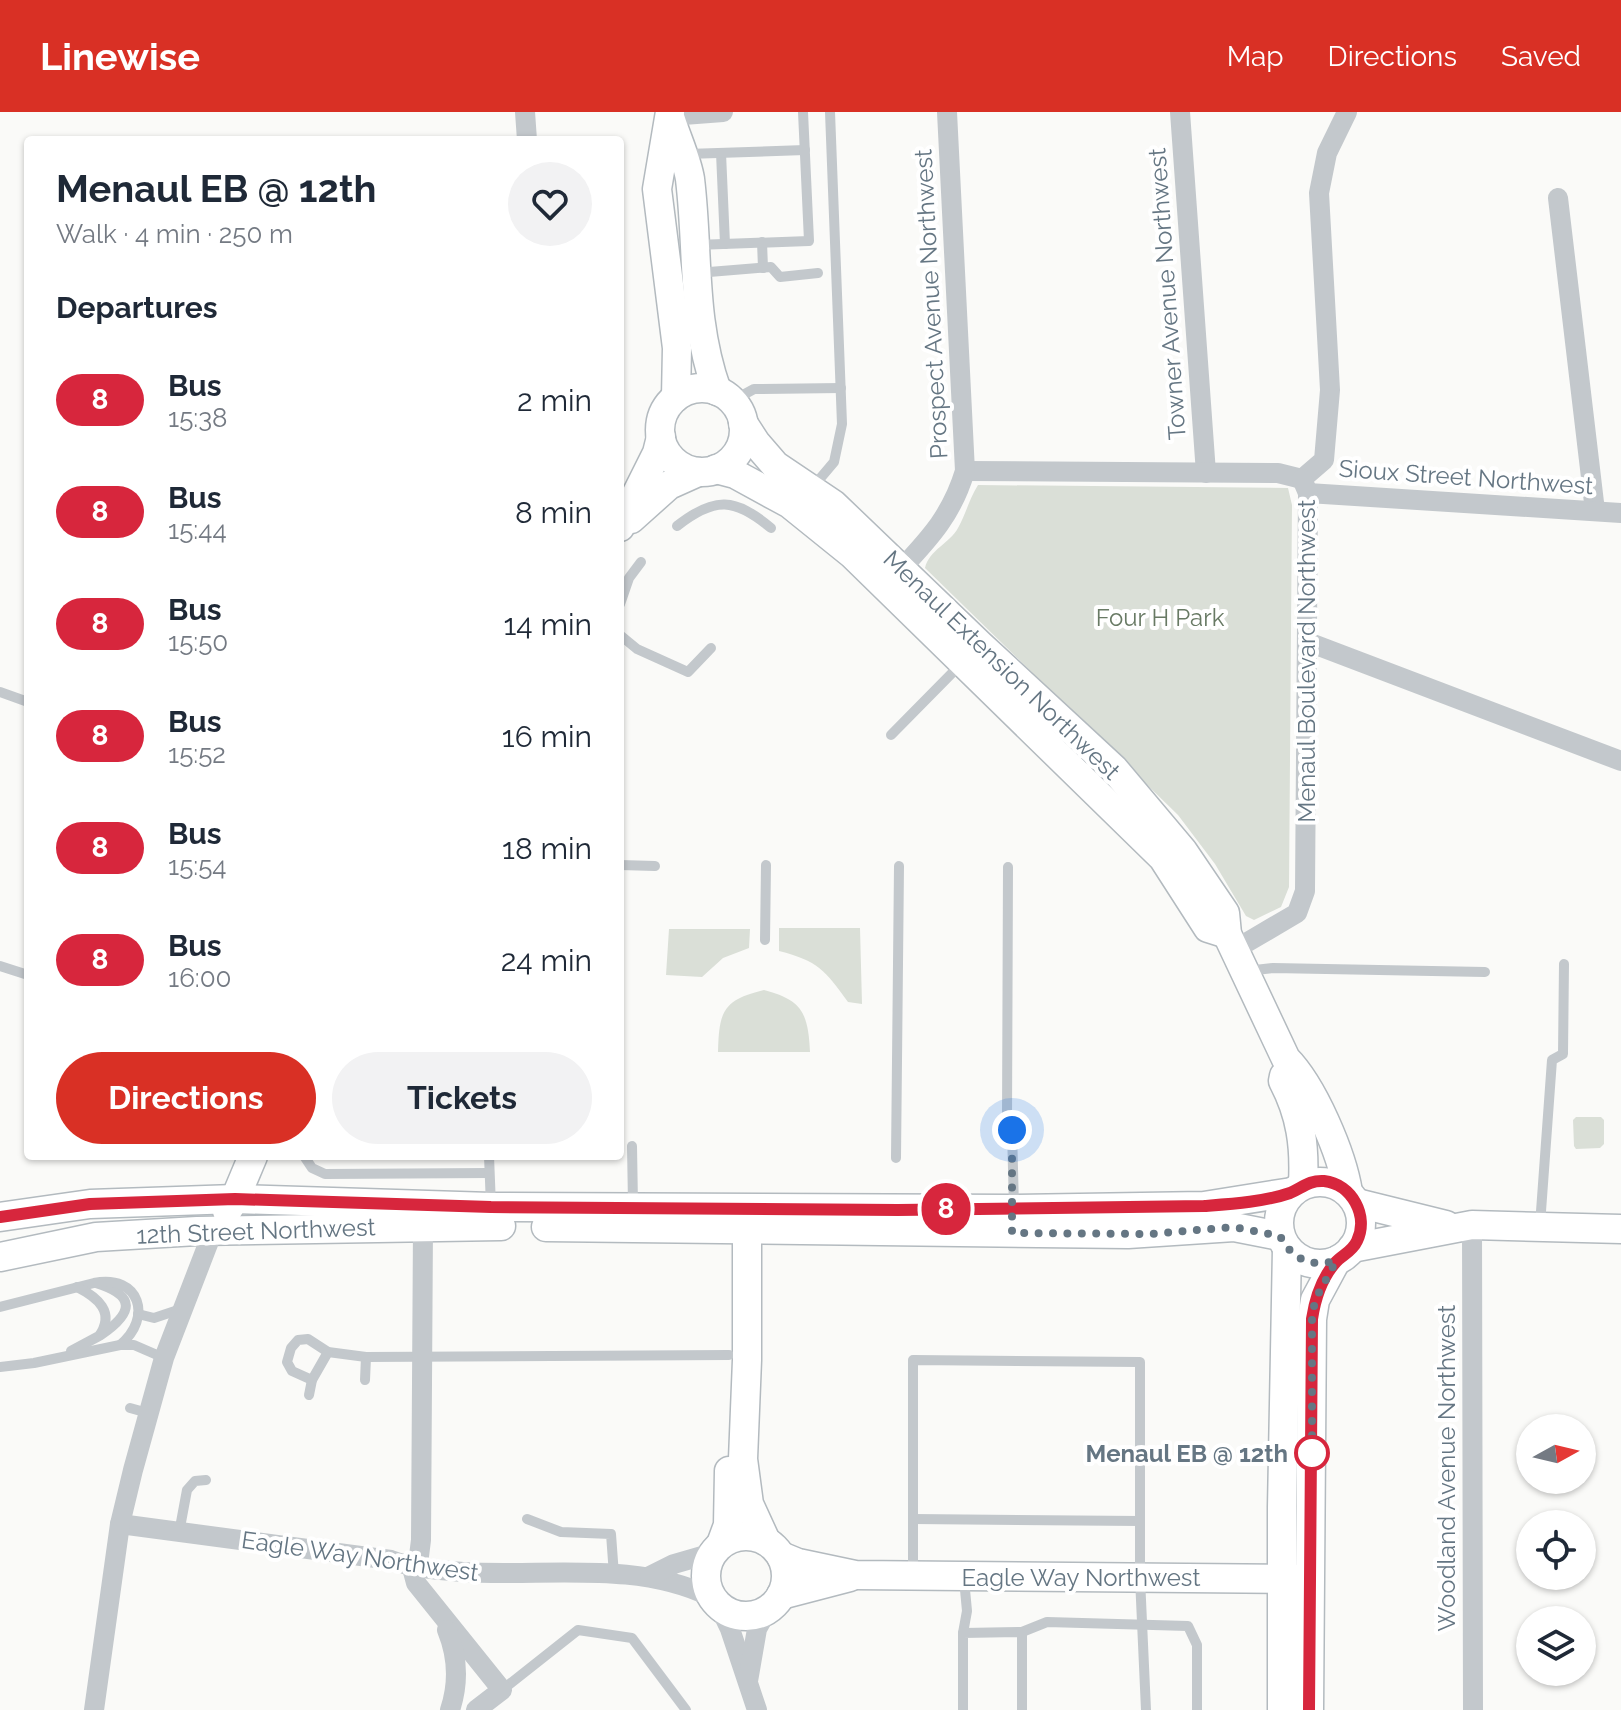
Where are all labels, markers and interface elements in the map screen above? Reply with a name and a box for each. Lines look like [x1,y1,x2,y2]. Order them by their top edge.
text: Linewise [40,34,200,79]
text: Map [1227,40,1284,73]
text: Directions [1328,40,1457,73]
text: Saved [1501,40,1581,73]
street label: Towner Avenue Northwest [1142,147,1192,441]
street label: Prospect Avenue Northwest [908,148,954,460]
button: heart [508,162,592,246]
text: Menaul EB @ 12th [56,166,376,211]
text: Walk · 4 min · 250 m [56,219,293,249]
text: Departures [56,290,218,325]
text: Bus [168,368,222,403]
text: 8 [92,383,108,416]
text: 2 min [517,383,592,418]
text: 15:38 [168,403,228,433]
street label: Sioux Street Northwest [1338,454,1594,500]
text: Bus [168,480,222,515]
text: 8 [92,495,108,528]
text: 8 min [515,495,592,530]
street label: Menaul Boulevard Northwest [1292,499,1321,823]
text: 15:44 [168,515,227,545]
street label: Menaul Extension Northwest [878,544,1126,786]
text: Bus [168,592,222,627]
park label: Four H Park [1096,603,1225,632]
text: 8 [92,607,108,640]
text: 14 min [504,607,592,642]
text: 15:50 [168,627,228,657]
text: Bus [168,704,222,739]
text: 8 [92,719,108,752]
text: 16 min [502,719,592,754]
text: 15:52 [168,739,226,769]
text: Bus [168,816,222,851]
text: 8 [92,831,108,864]
text: 18 min [502,831,592,866]
text: 15:54 [168,851,227,881]
text: Bus [168,928,222,963]
text: 8 [92,943,108,976]
text: 24 min [501,943,592,978]
text: 16:00 [168,963,232,993]
button: Directions [56,1052,316,1144]
button: Tickets [332,1052,592,1144]
your location [992,1110,1032,1150]
line badge: 8 [920,1183,972,1235]
text: 8 [938,1192,954,1225]
street label: 12th Street Northwest [136,1212,376,1250]
street label: Woodland Avenue Northwest [1432,1305,1461,1631]
north arrow [1516,1414,1596,1494]
map controls [1516,1414,1596,1686]
marker: Menaul EB @ 12th [1295,1436,1329,1470]
place label: Menaul EB @ 12th [1086,1439,1288,1468]
button: locate [1516,1510,1596,1590]
street label: Eagle Way Northwest [240,1525,480,1587]
street label: Eagle Way Northwest [962,1563,1200,1592]
button: layers [1516,1606,1596,1686]

